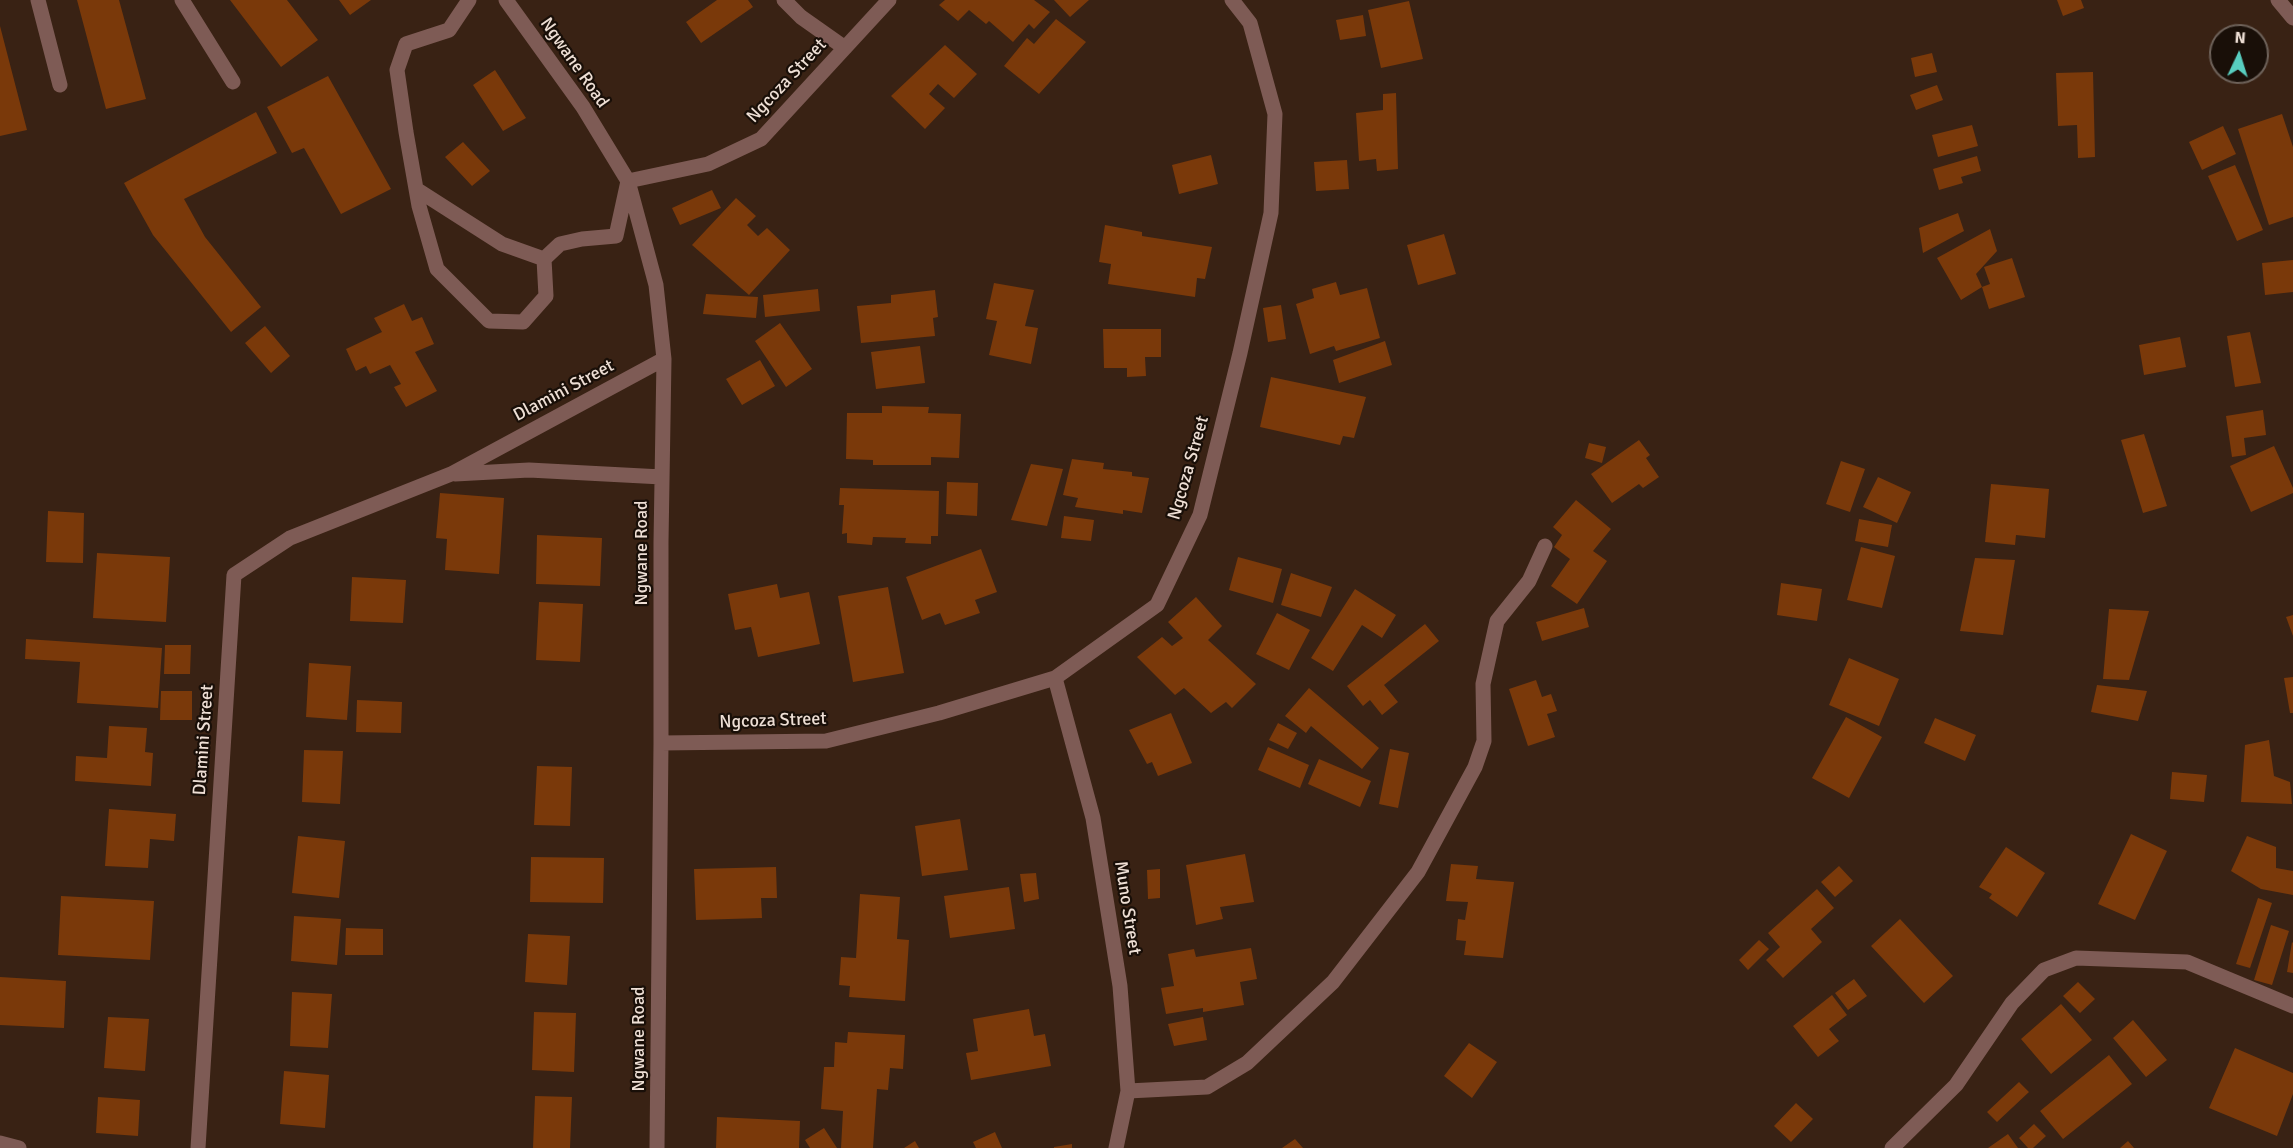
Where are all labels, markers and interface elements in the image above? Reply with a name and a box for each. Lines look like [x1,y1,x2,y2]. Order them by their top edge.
street label: Ngwane Road [535,14,613,112]
north arrow [2209,24,2269,84]
text: N [2234,28,2246,48]
street label: Ngcoza Street [743,34,831,128]
street label: Dlamini Street [510,355,618,427]
street label: Ngcoza Street [1164,413,1214,523]
street label: Ngwane Road [631,501,653,605]
street label: Dlamini Street [189,684,219,796]
street label: Ngcoza Street [719,708,827,734]
street label: Muno Street [1109,860,1145,956]
street label: Ngwane Road [628,987,650,1091]

